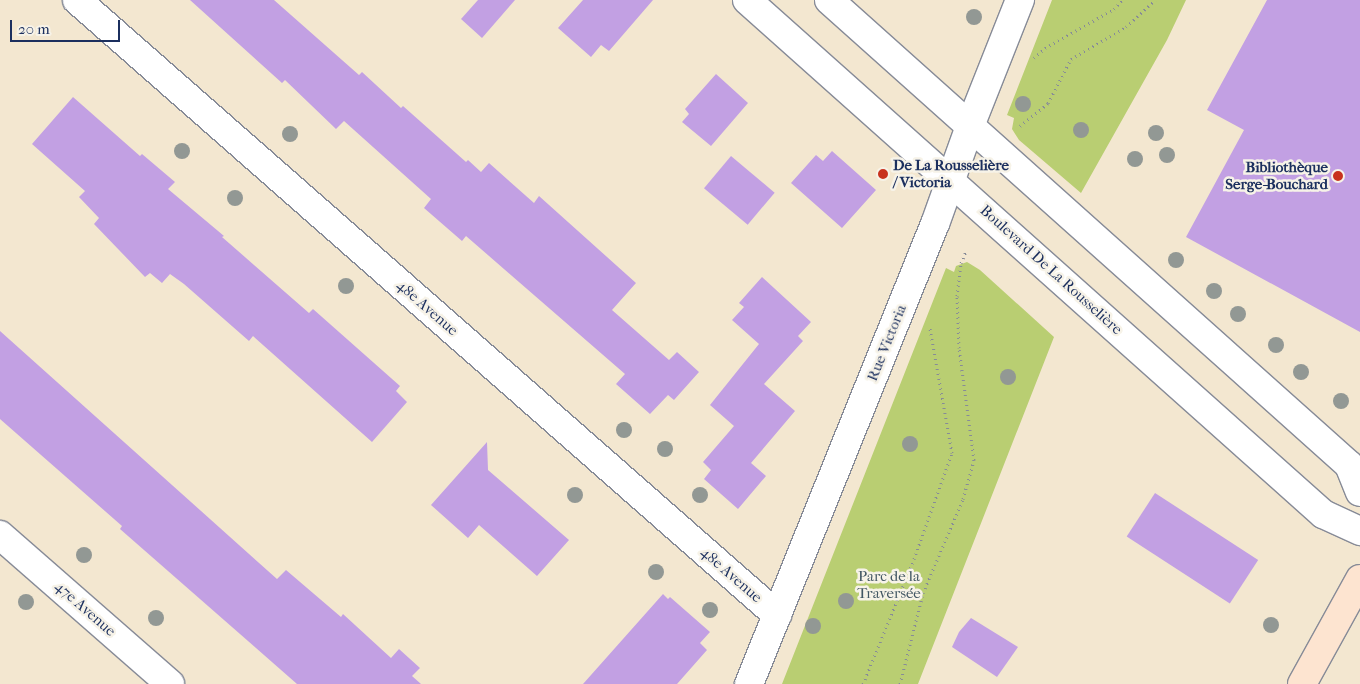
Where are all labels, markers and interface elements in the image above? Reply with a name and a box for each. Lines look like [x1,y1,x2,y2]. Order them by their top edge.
scale bar [12,10,122,42]
text: 20 m [18,20,50,38]
place label: De La Rousselière / Victoria [893,156,1009,191]
place label: Bibliothèque Serge-Bouchard [1225,158,1328,193]
marker: De La Rousselière / Victoria [877,168,889,180]
marker: Bibliothèque Serge-Bouchard [1332,170,1344,182]
street label: Boulevard De La Rousselière [976,201,1126,339]
street label: 48e Avenue [393,276,461,340]
street label: Rue Victoria [863,302,911,384]
street label: 48e Avenue [697,543,765,607]
park label: Parc de la Traversée [857,567,921,602]
street label: 47e Avenue [51,578,119,640]

